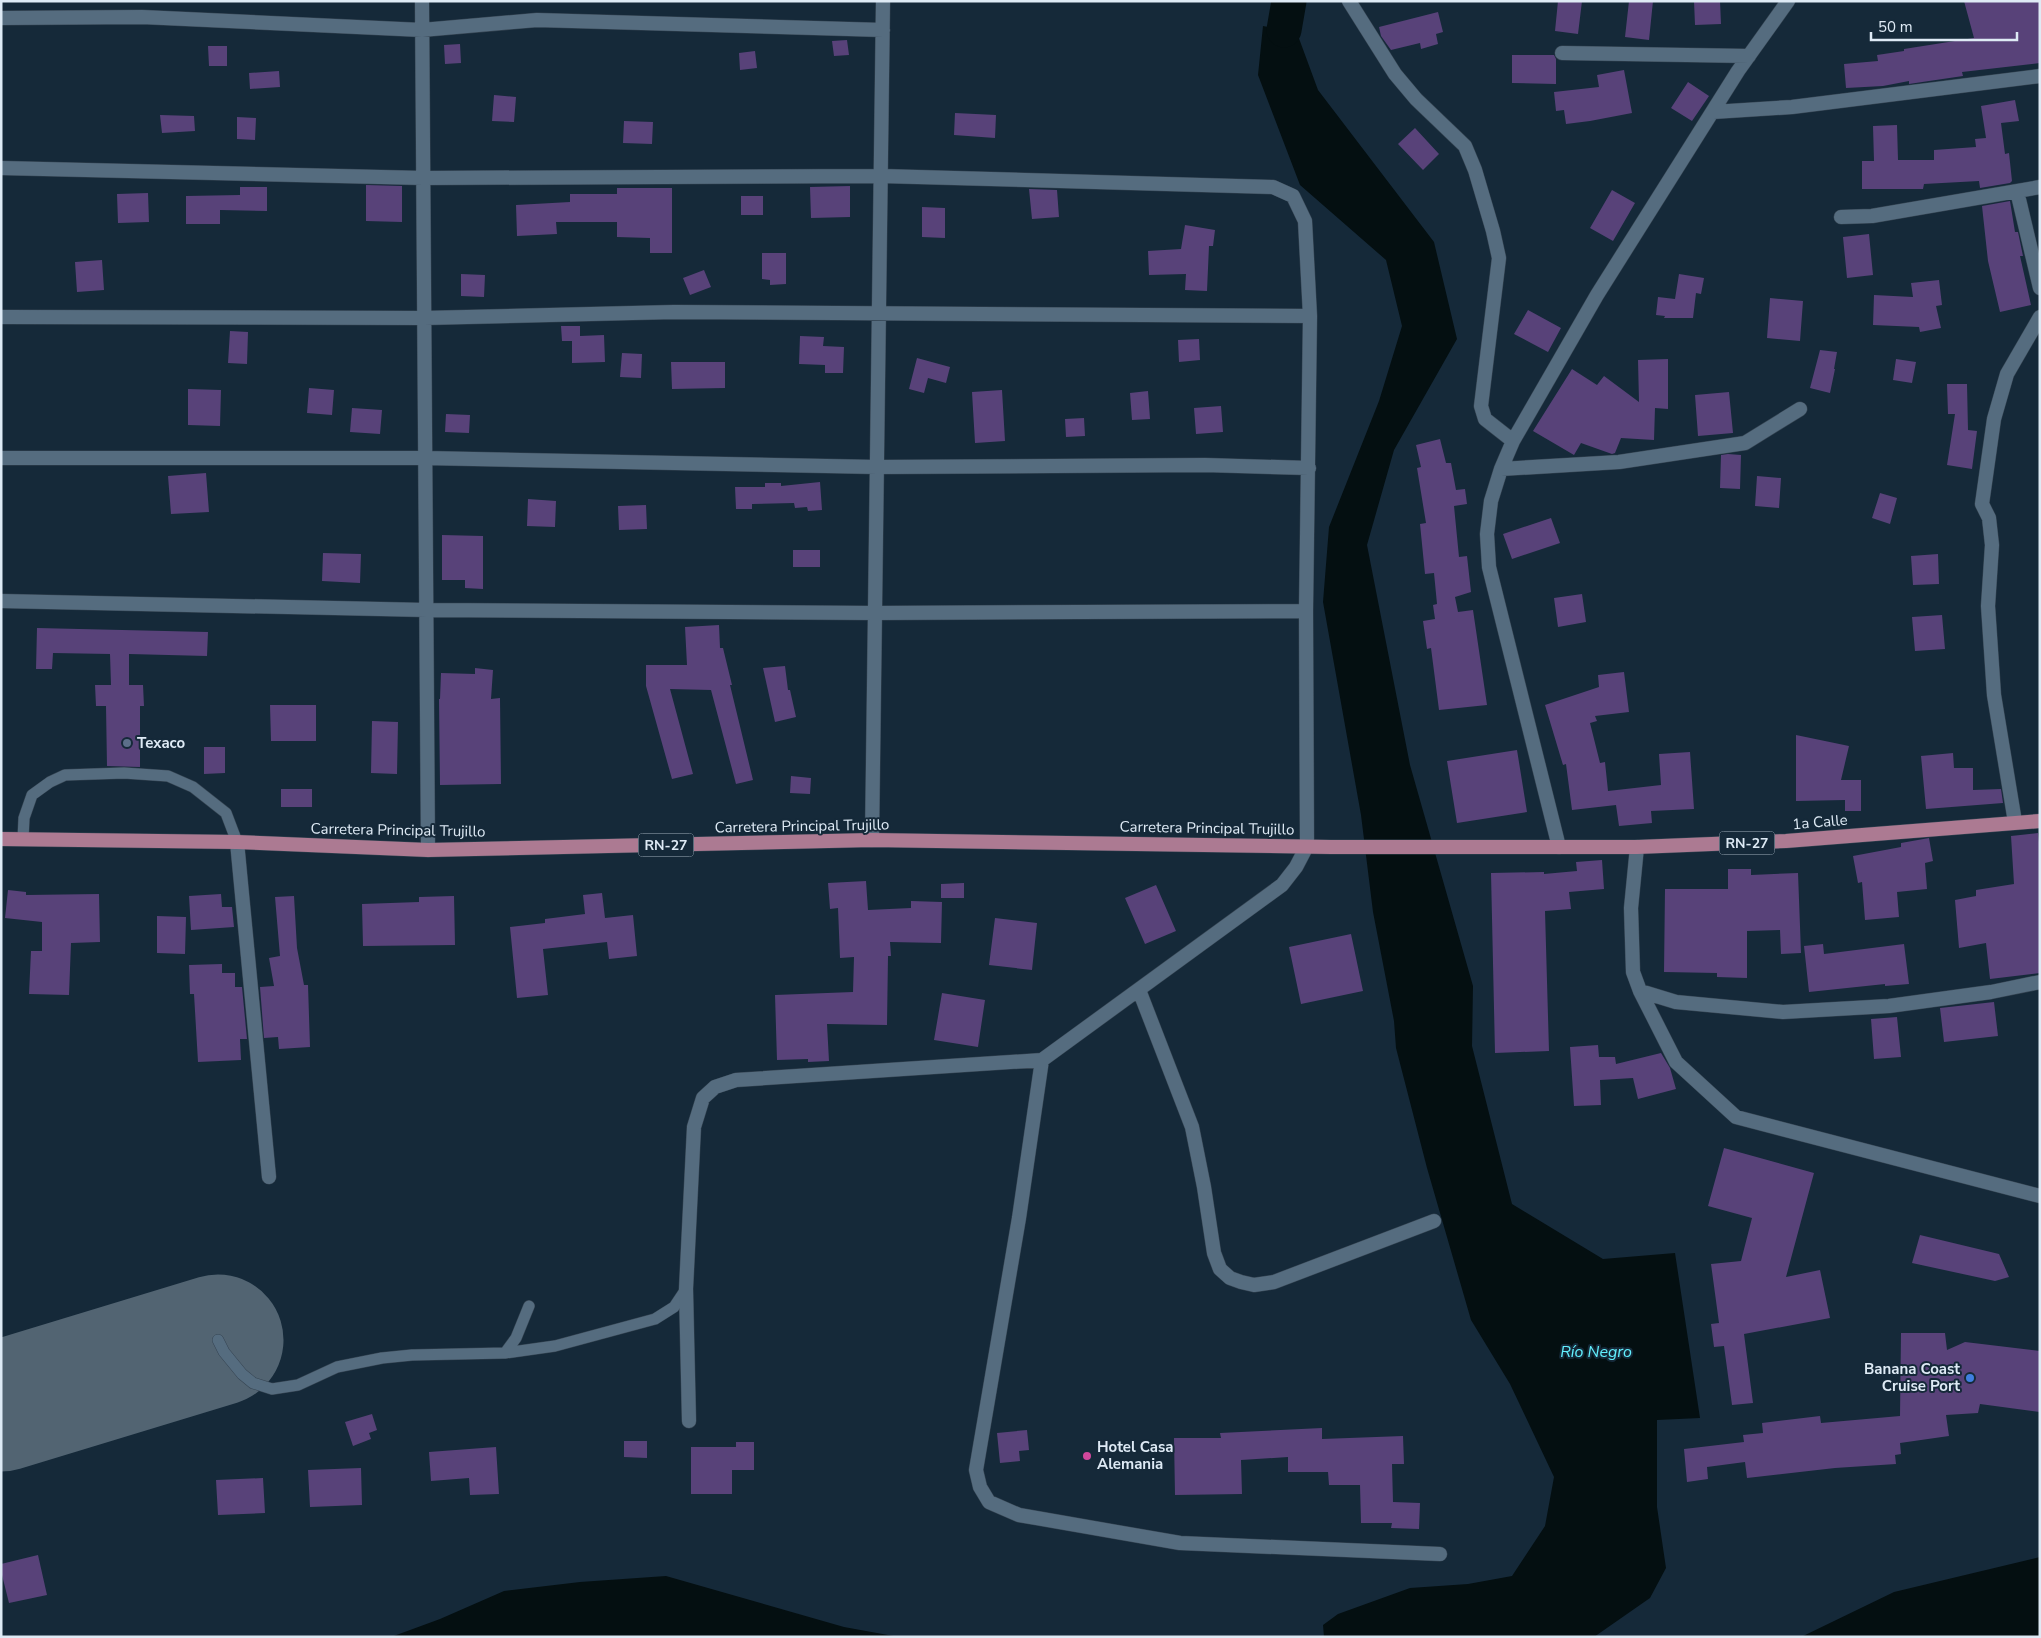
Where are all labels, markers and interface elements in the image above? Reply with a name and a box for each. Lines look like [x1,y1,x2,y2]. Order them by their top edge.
scale bar [1871,10,2017,42]
text: 50 m [1878,17,1913,37]
place label: Texaco [137,733,186,753]
marker: Texaco [121,737,133,749]
street label: 1a Calle [1792,810,1848,834]
street label: Carretera Principal Trujillo [715,814,889,838]
street label: Carretera Principal Trujillo [1120,816,1294,840]
street label: Carretera Principal Trujillo [311,818,485,842]
road number: RN-27 [1720,831,1774,854]
road number: RN-27 [638,834,694,856]
water label: Río Negro [1560,1341,1632,1363]
place label: Banana Coast Cruise Port [1864,1359,1960,1396]
marker: Banana Coast Cruise Port [1964,1372,1976,1384]
place label: Hotel Casa Alemania [1097,1437,1173,1474]
marker: Hotel Casa Alemania [1081,1450,1093,1462]

